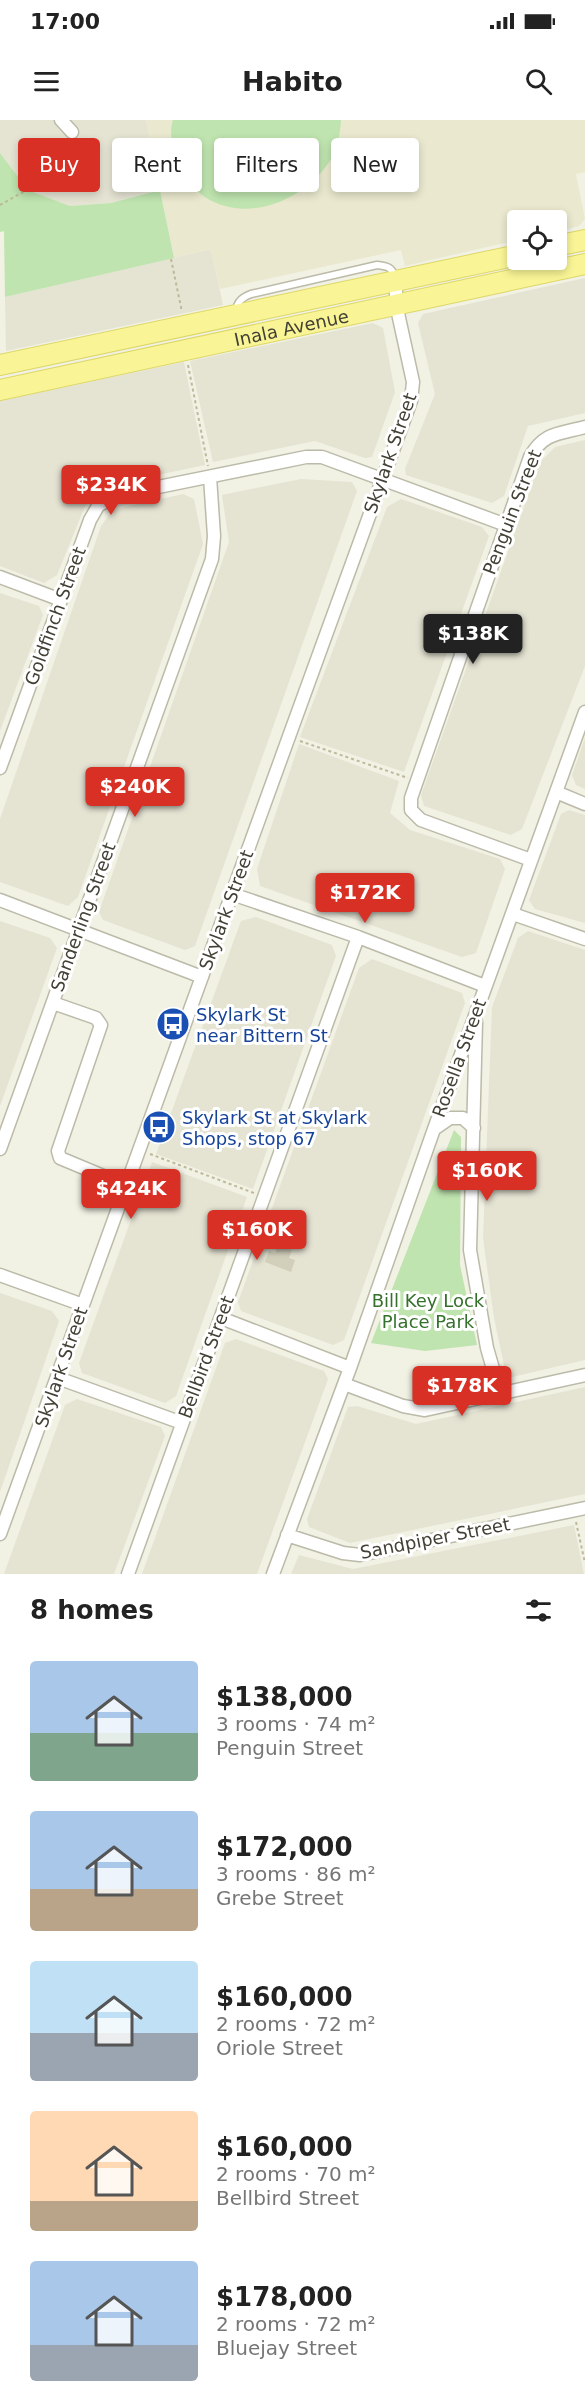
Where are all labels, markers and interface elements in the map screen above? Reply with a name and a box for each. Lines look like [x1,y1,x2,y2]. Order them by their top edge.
text: 17:00 [30,9,100,34]
icon: menu [30,65,63,98]
icon: search [522,65,555,98]
text: Habito [242,66,343,97]
chip: Buy [18,138,100,192]
chip: Rent [112,138,202,192]
chip: Filters [214,138,319,192]
chip: New [331,138,419,192]
map controls [507,210,567,270]
button: locate [507,210,567,270]
street label: Inala Avenue [232,305,350,350]
street label: Skylark Street [360,390,420,516]
street label: Penguin Street [478,446,546,578]
pin: $234K [69,465,153,516]
text: $234K [75,472,147,496]
street label: Goldfinch Street [20,544,90,688]
pin: $138K [431,614,515,665]
text: $138K [437,621,509,645]
pin: $240K [93,767,177,818]
text: $240K [99,774,171,798]
street label: Sanderling Street [46,840,120,994]
street label: Skylark Street [195,847,257,973]
pin: $172K [323,873,407,924]
text: $172K [329,880,401,904]
street label: Rosella Street [428,996,490,1120]
place label: Skylark St near Bittern St [196,1004,328,1046]
bus stop icon: Skylark St near Bittern St [155,1006,191,1042]
place label: Skylark St at Skylark Shops, stop 67 [182,1107,368,1149]
bus stop icon: Skylark St at Skylark Shops, stop 67 [141,1109,177,1145]
pin: $160K [445,1151,529,1202]
text: $160K [451,1158,523,1182]
pin: $424K [89,1169,173,1220]
text: $424K [95,1176,167,1200]
pin: $160K [215,1210,299,1261]
text: $160K [221,1217,293,1241]
park label: Bill Key Lock Place Park [372,1290,485,1332]
street label: Bellbird Street [174,1293,238,1421]
street label: Skylark Street [31,1304,91,1430]
pin: $178K [420,1366,504,1417]
text: $178K [426,1373,498,1397]
street label: Sandpiper Street [358,1513,512,1563]
icon: filters [522,1594,555,1627]
text: 8 homes [30,1595,154,1625]
text: $138,000 [216,1682,353,1712]
icon: home [78,1685,150,1757]
text: 3 rooms · 74 m² [216,1712,376,1736]
text: Penguin Street [216,1736,363,1760]
text: $172,000 [216,1832,353,1862]
icon: home [78,1835,150,1907]
text: 3 rooms · 86 m² [216,1862,376,1886]
text: Grebe Street [216,1886,344,1910]
text: $160,000 [216,1982,353,2012]
icon: home [78,1985,150,2057]
text: 2 rooms · 72 m² [216,2012,376,2036]
text: Oriole Street [216,2036,343,2060]
text: $160,000 [216,2132,353,2162]
icon: home [78,2135,150,2207]
text: 2 rooms · 70 m² [216,2162,376,2186]
text: Bellbird Street [216,2186,359,2210]
text: $178,000 [216,2282,353,2312]
icon: home [78,2285,150,2357]
text: 2 rooms · 72 m² [216,2312,376,2336]
text: Bluejay Street [216,2336,357,2360]

